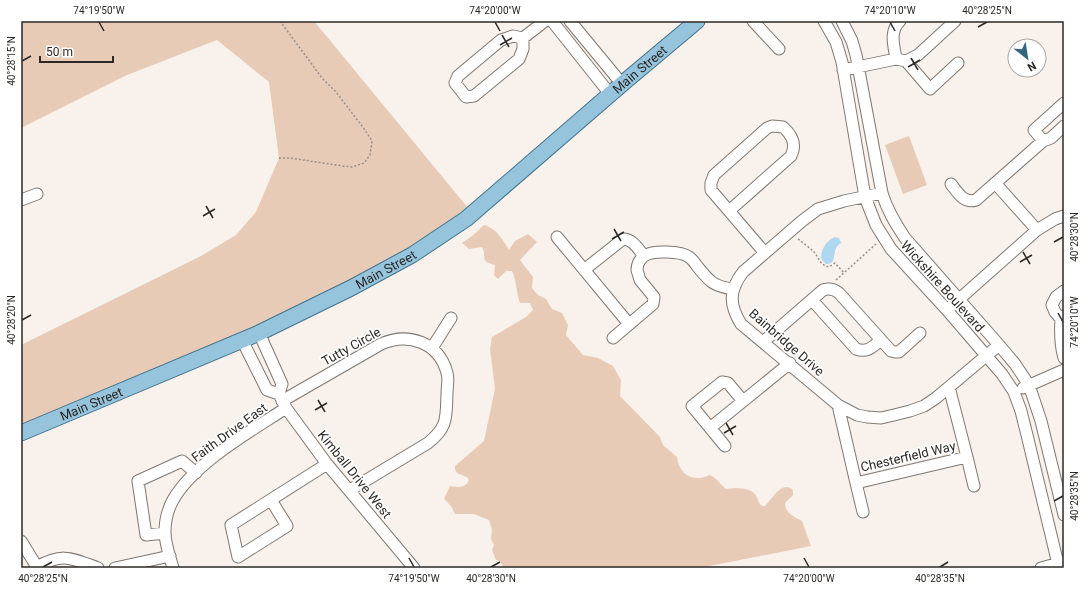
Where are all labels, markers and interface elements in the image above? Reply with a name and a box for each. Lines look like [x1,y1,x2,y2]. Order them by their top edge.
text: 74°19'50"W [73,5,125,16]
text: 74°20'00"W [469,5,521,16]
text: 74°20'10"W [864,5,916,16]
text: 40°28'25"N [962,5,1012,16]
text: 40°28'15"N [6,36,17,86]
scale bar [40,38,113,64]
north arrow [1007,38,1047,78]
street label: Main Street [610,43,670,97]
text: 50 m [46,45,73,59]
text: N [1025,59,1038,74]
text: 40°28'30"N [1069,212,1080,262]
street label: Wickshire Boulevard [898,238,987,335]
street label: Main Street [353,247,419,292]
text: 40°28'20"N [6,295,17,345]
text: 74°20'10"W [1069,296,1080,348]
street label: Bainbridge Drive [746,306,827,379]
street label: Tutty Circle [319,324,383,369]
street label: Main Street [58,384,125,424]
street label: Faith Drive East [189,400,270,465]
street label: Kimball Drive West [315,428,395,521]
street label: Chesterfield Way [859,438,957,475]
text: 40°28'35"N [1069,471,1080,521]
text: 40°28'25"N [18,573,68,584]
text: 74°19'50"W [388,573,440,584]
text: 40°28'30"N [466,573,516,584]
text: 74°20'00"W [783,573,835,584]
text: 40°28'35"N [915,573,965,584]

